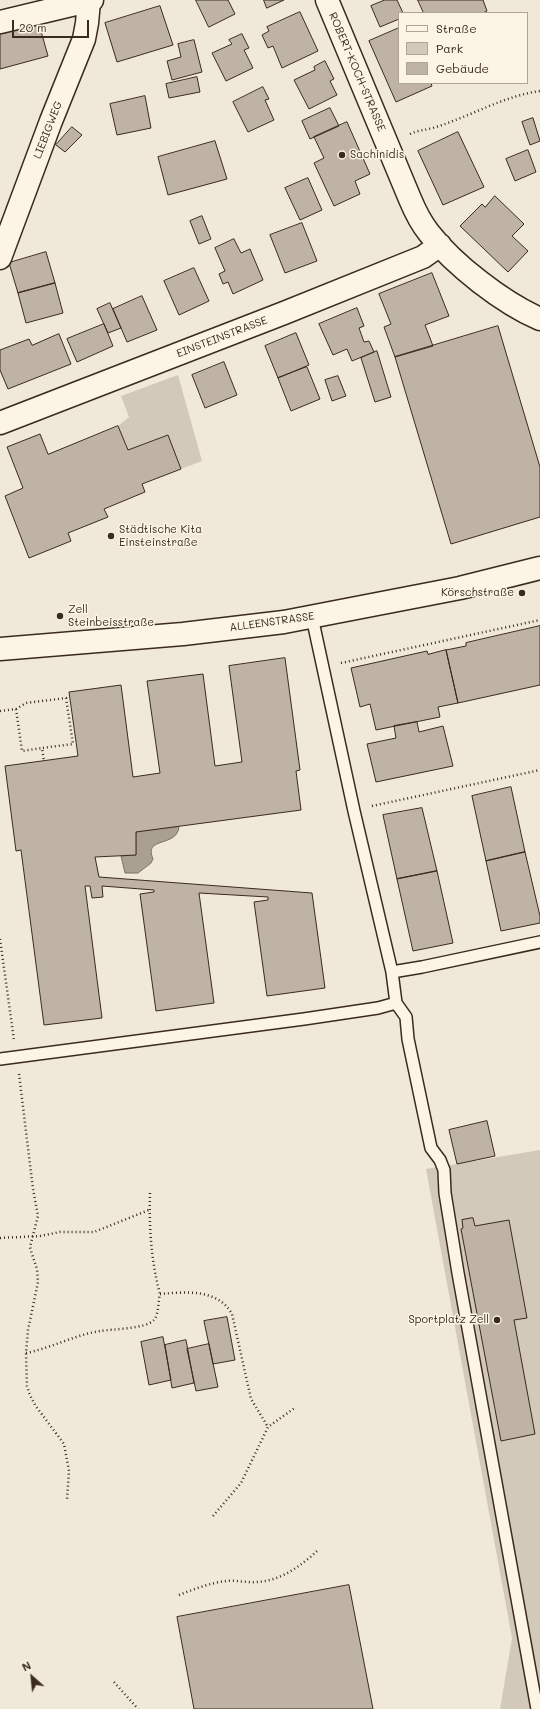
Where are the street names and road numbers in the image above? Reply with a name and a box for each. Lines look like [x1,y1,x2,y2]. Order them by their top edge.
street label: ROBERT-KOCH-STRASSE [326,10,388,134]
street label: LIEBIGWEG [31,99,65,161]
street label: EINSTEINSTRASSE [175,314,269,360]
street label: ALLEENSTRASSE [229,610,315,634]

